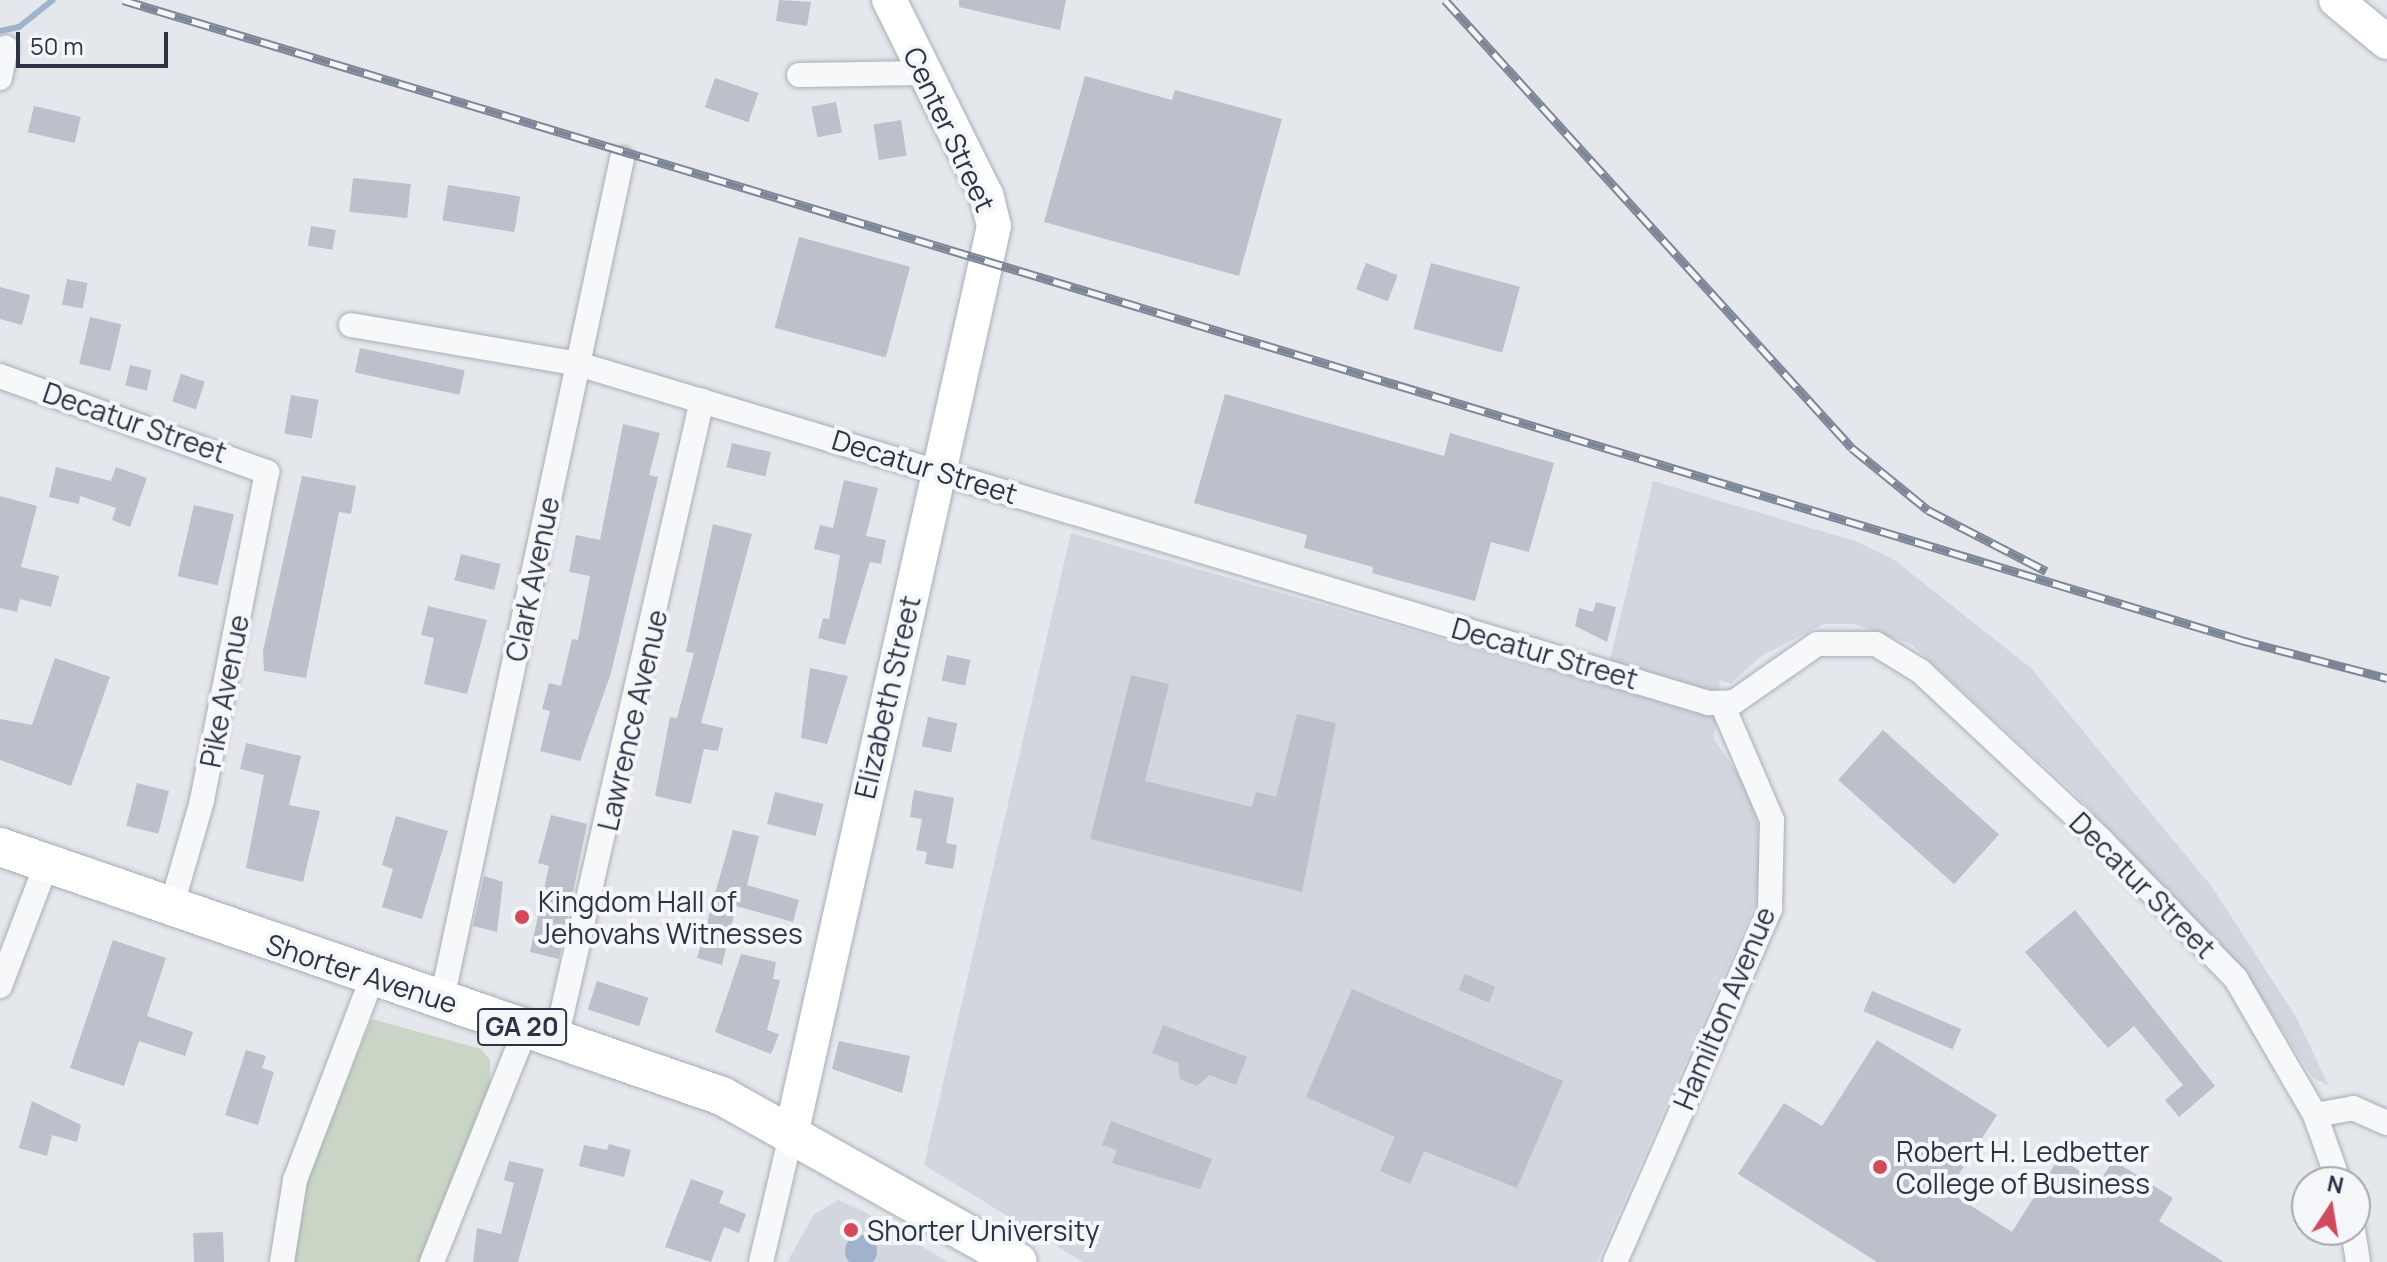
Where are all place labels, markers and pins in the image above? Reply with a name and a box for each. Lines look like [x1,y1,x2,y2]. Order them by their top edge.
place label: Kingdom Hall of Jehovahs Witnesses [538,884,803,950]
marker: Kingdom Hall of Jehovahs Witnesses [513,908,531,926]
place label: Robert H. Ledbetter College of Business [1896,1134,2150,1200]
marker: Robert H. Ledbetter College of Business [1871,1158,1889,1176]
place label: Shorter University [867,1213,1099,1247]
marker: Shorter University [842,1221,860,1239]

